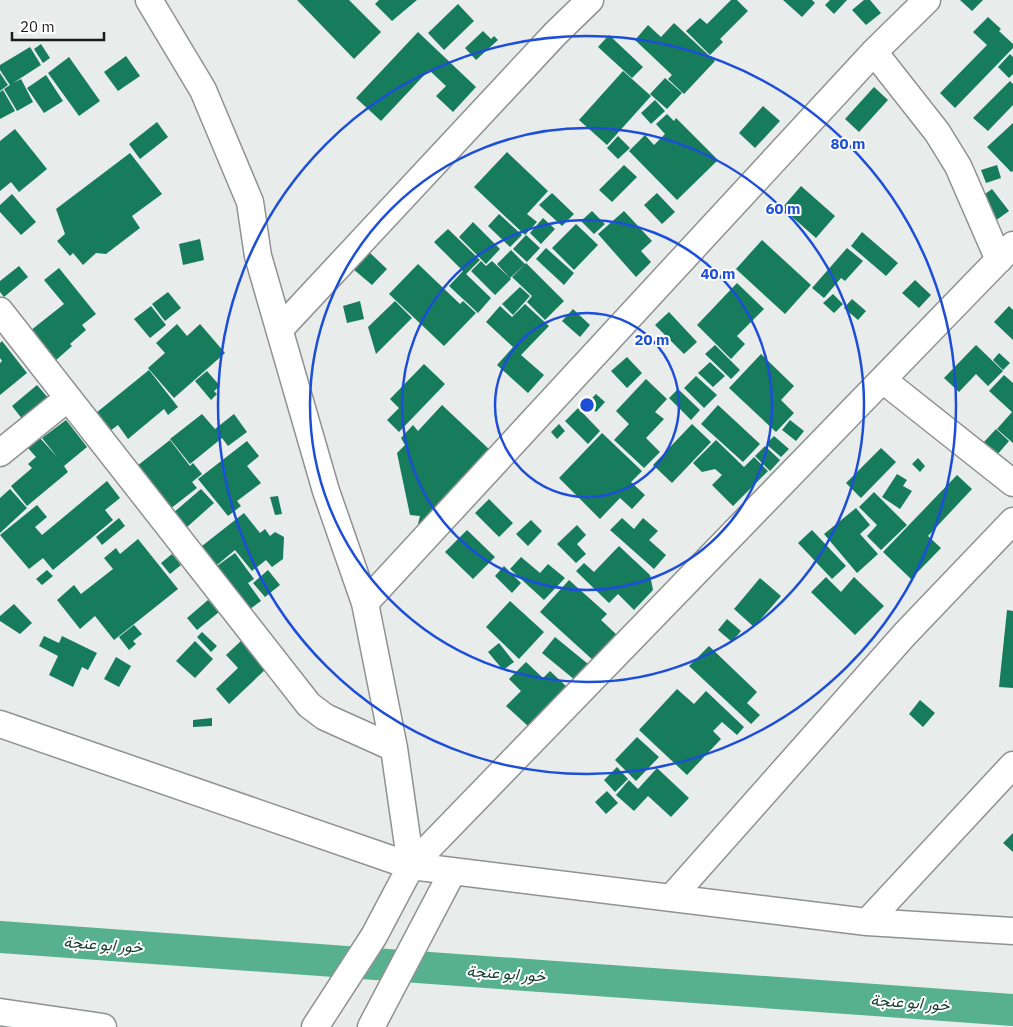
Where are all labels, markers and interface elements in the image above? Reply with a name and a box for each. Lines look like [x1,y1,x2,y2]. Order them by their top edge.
scale bar [12,10,105,42]
text: 20 m [20,17,55,36]
text: 80 m [831,134,865,153]
text: 60 m [766,199,800,218]
text: 40 m [701,264,735,283]
text: 20 m [635,330,669,349]
centre of rings [578,396,596,414]
water label: خور ابو عنجة [63,931,145,958]
water label: خور ابو عنجة [466,960,548,987]
water label: خور ابو عنجة [870,989,952,1016]

